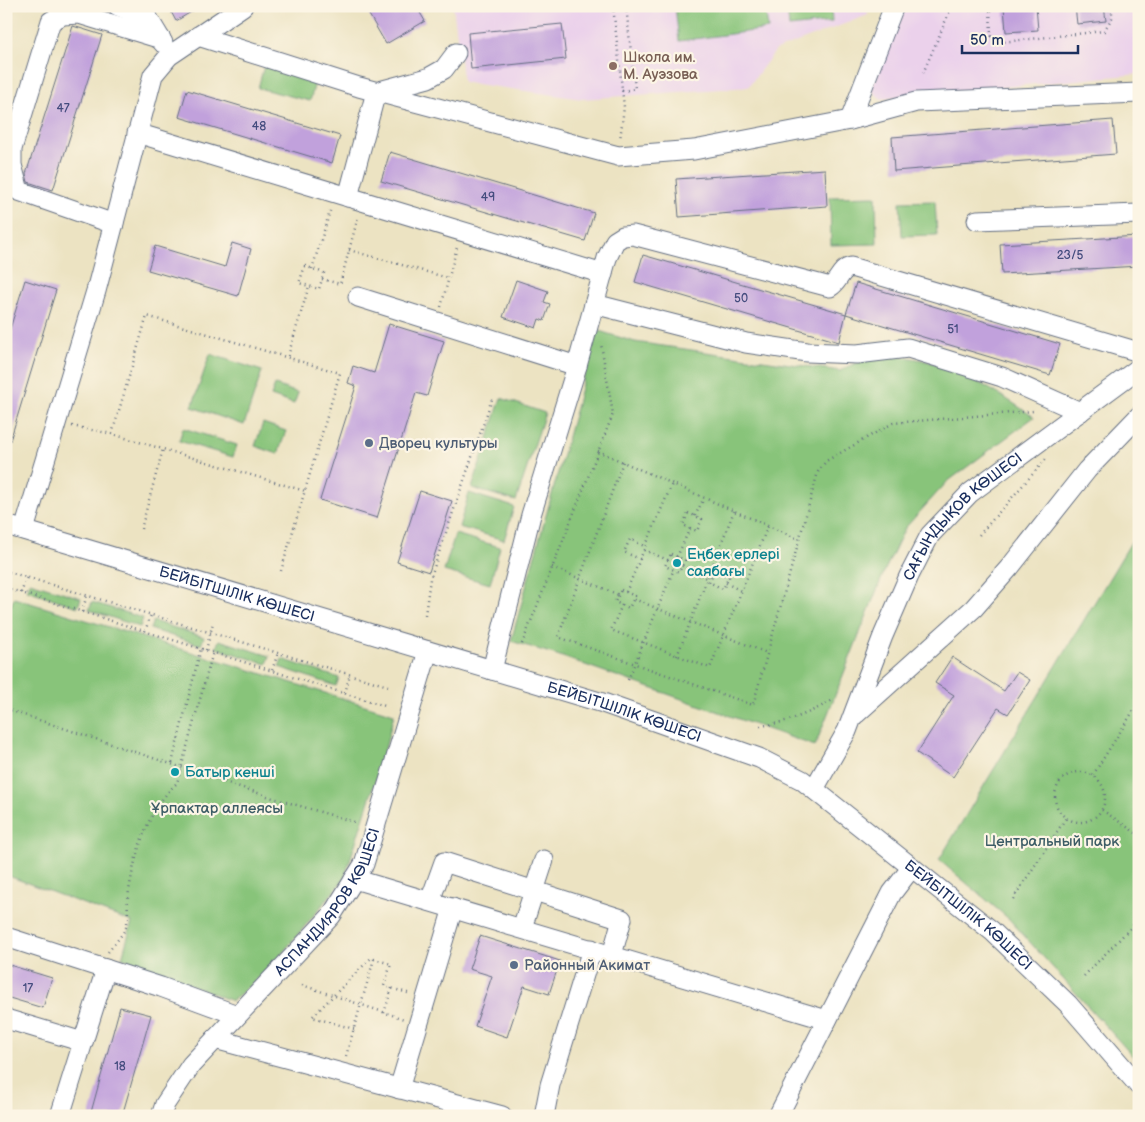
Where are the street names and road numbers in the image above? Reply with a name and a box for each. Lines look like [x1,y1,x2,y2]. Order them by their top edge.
street label: САҒЫНДЫҚОВ КӨШЕСІ [899,449,1026,584]
street label: БЕЙБІТШІЛІК КӨШЕСІ [157,562,317,626]
street label: БЕЙБІТШІЛІК КӨШЕСІ [545,678,704,747]
street label: АСПАНДИЯРОВ КӨШЕСІ [270,826,384,981]
street label: БЕЙБІТШІЛІК КӨШЕСІ [900,856,1036,974]

